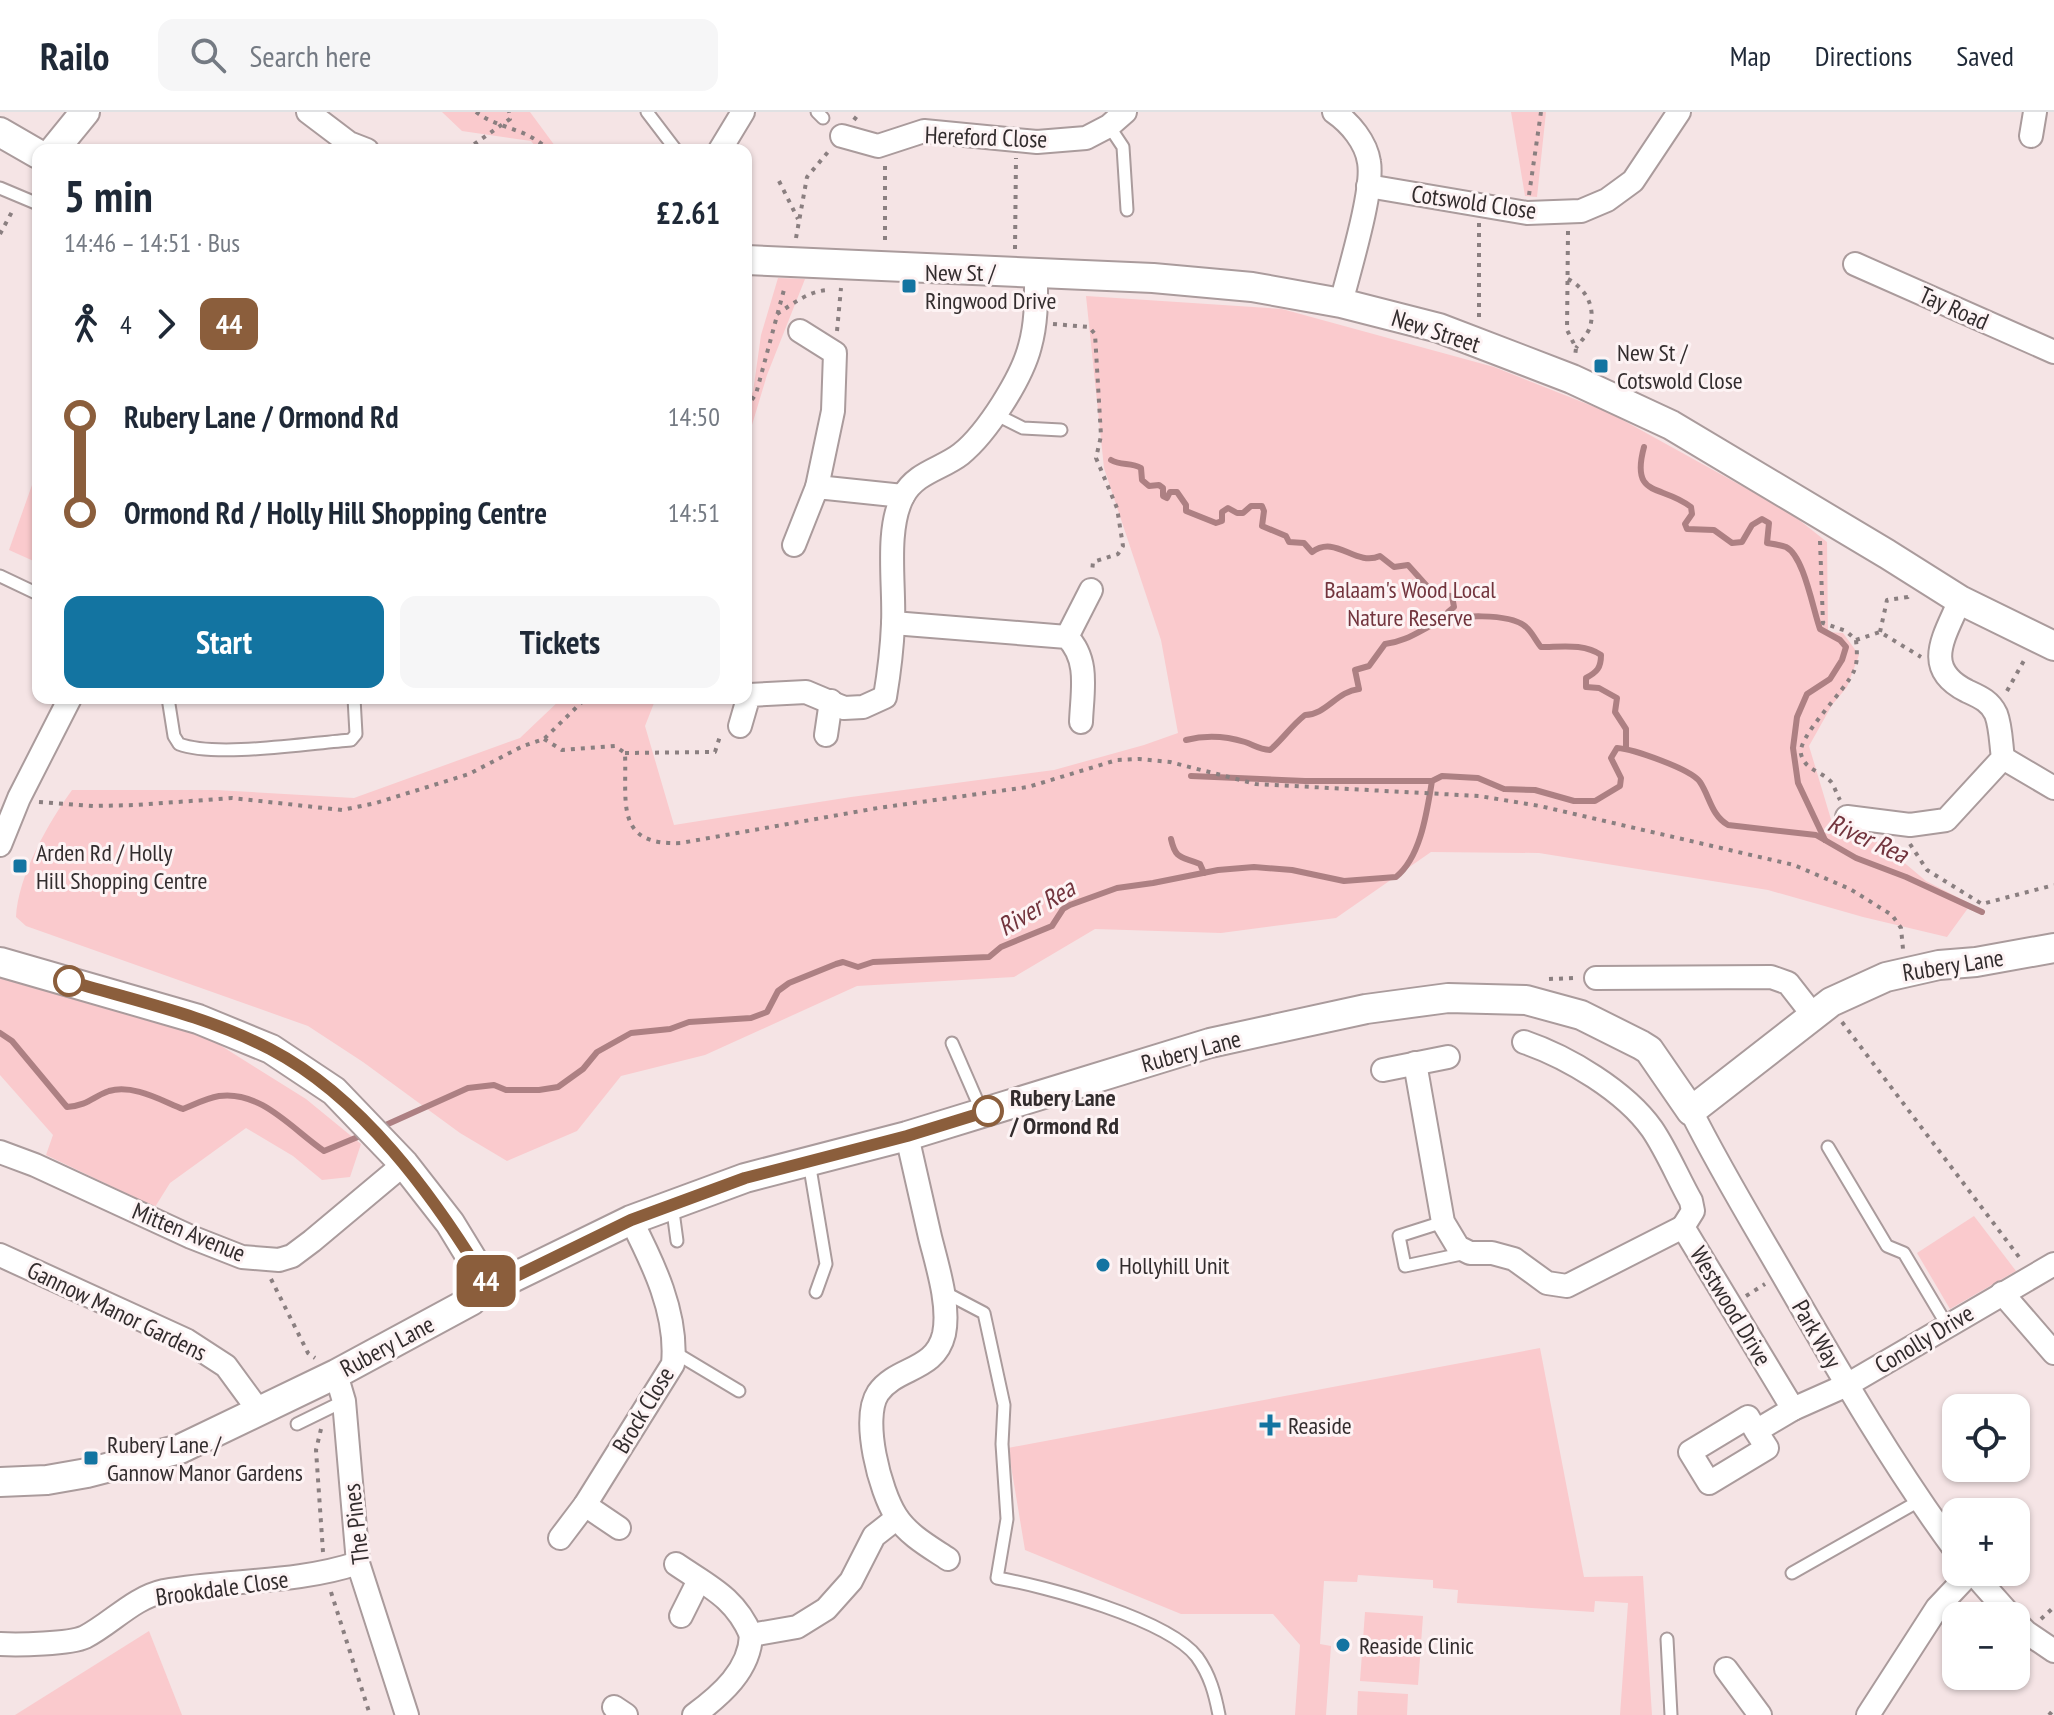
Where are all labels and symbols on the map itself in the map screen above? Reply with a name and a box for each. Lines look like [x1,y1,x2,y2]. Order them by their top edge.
street label: Hereford Close [924,119,1048,155]
street label: Cotswold Close [1410,178,1538,226]
place label: New St / Ringwood Drive [925,257,1056,316]
marker: New St / Ringwood Drive [900,277,918,295]
street label: Tay Road [1915,279,1993,337]
street label: New Street [1388,302,1484,360]
place label: New St / Cotswold Close [1617,337,1743,396]
marker: New St / Cotswold Close [1592,357,1610,375]
park label: Balaam's Wood Local Nature Reserve [1324,574,1496,633]
water label: River Rea [1823,806,1915,871]
place label: Arden Rd / Holly Hill Shopping Centre [36,837,207,896]
marker: Arden Rd / Holly Hill Shopping Centre [11,857,29,875]
water label: River Rea [991,870,1082,943]
street label: Rubery Lane [1900,942,2006,988]
unlabelled marker [54,966,84,996]
street label: Rubery Lane [1138,1023,1244,1079]
place label: Rubery Lane / Ormond Rd [1009,1082,1119,1141]
marker: Rubery Lane / Ormond Rd [973,1096,1003,1126]
street label: Mitten Avenue [128,1195,250,1269]
street label: Westwood Drive [1683,1241,1779,1371]
place label: Hollyhill Unit [1119,1250,1230,1281]
street label: Gannow Manor Gardens [22,1254,212,1368]
line badge: 44 [450,1255,522,1307]
marker: Hollyhill Unit [1094,1256,1112,1274]
street label: Park Way [1785,1294,1849,1374]
street label: Conolly Drive [1869,1297,1979,1381]
street label: Rubery Lane [335,1308,439,1384]
street label: Brock Close [605,1361,681,1459]
place label: Reaside [1288,1410,1352,1441]
marker: Reaside [1259,1414,1281,1436]
place label: Rubery Lane / Gannow Manor Gardens [107,1429,303,1488]
marker: Rubery Lane / Gannow Manor Gardens [82,1449,100,1467]
street label: The Pines [336,1482,376,1566]
street label: Brookdale Close [154,1563,290,1613]
place label: Reaside Clinic [1359,1630,1474,1661]
marker: Reaside Clinic [1334,1636,1352,1654]

